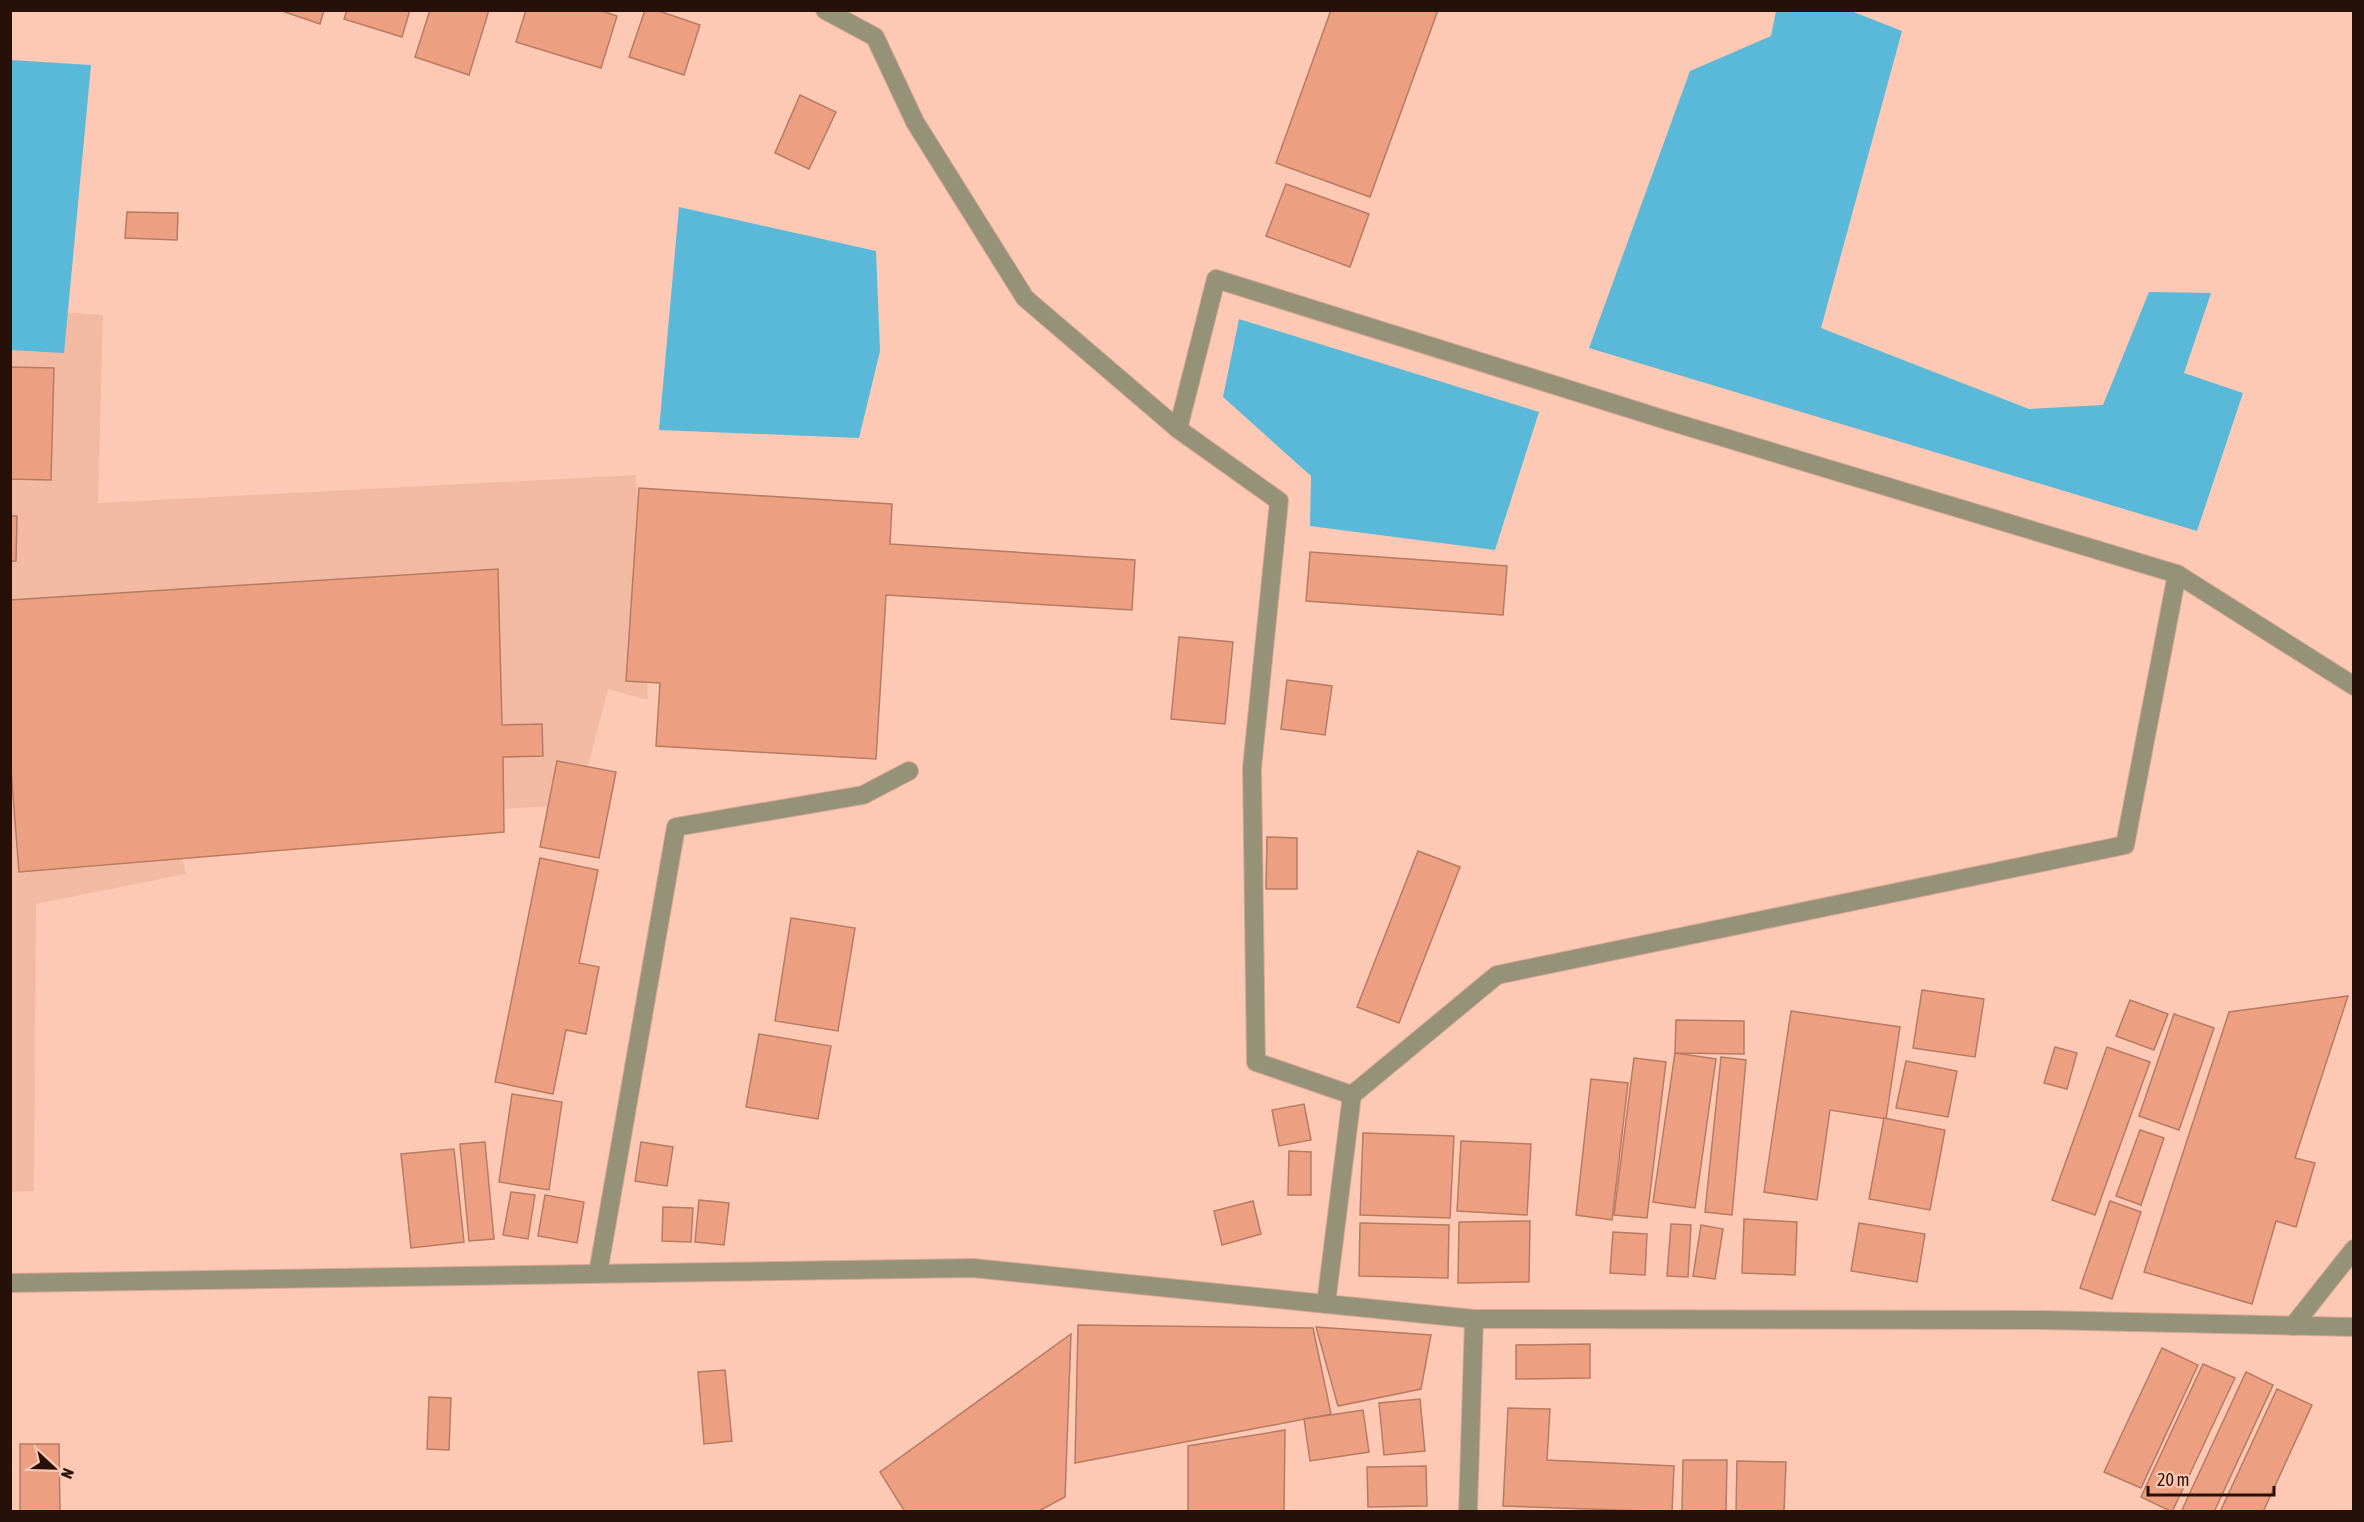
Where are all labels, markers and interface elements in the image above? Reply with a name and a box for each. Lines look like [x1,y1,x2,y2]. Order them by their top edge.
north arrow [24,1438,84,1498]
scale bar [2148,1459,2274,1497]
text: N [58,1466,78,1481]
text: 20 m [2157,1469,2189,1490]

